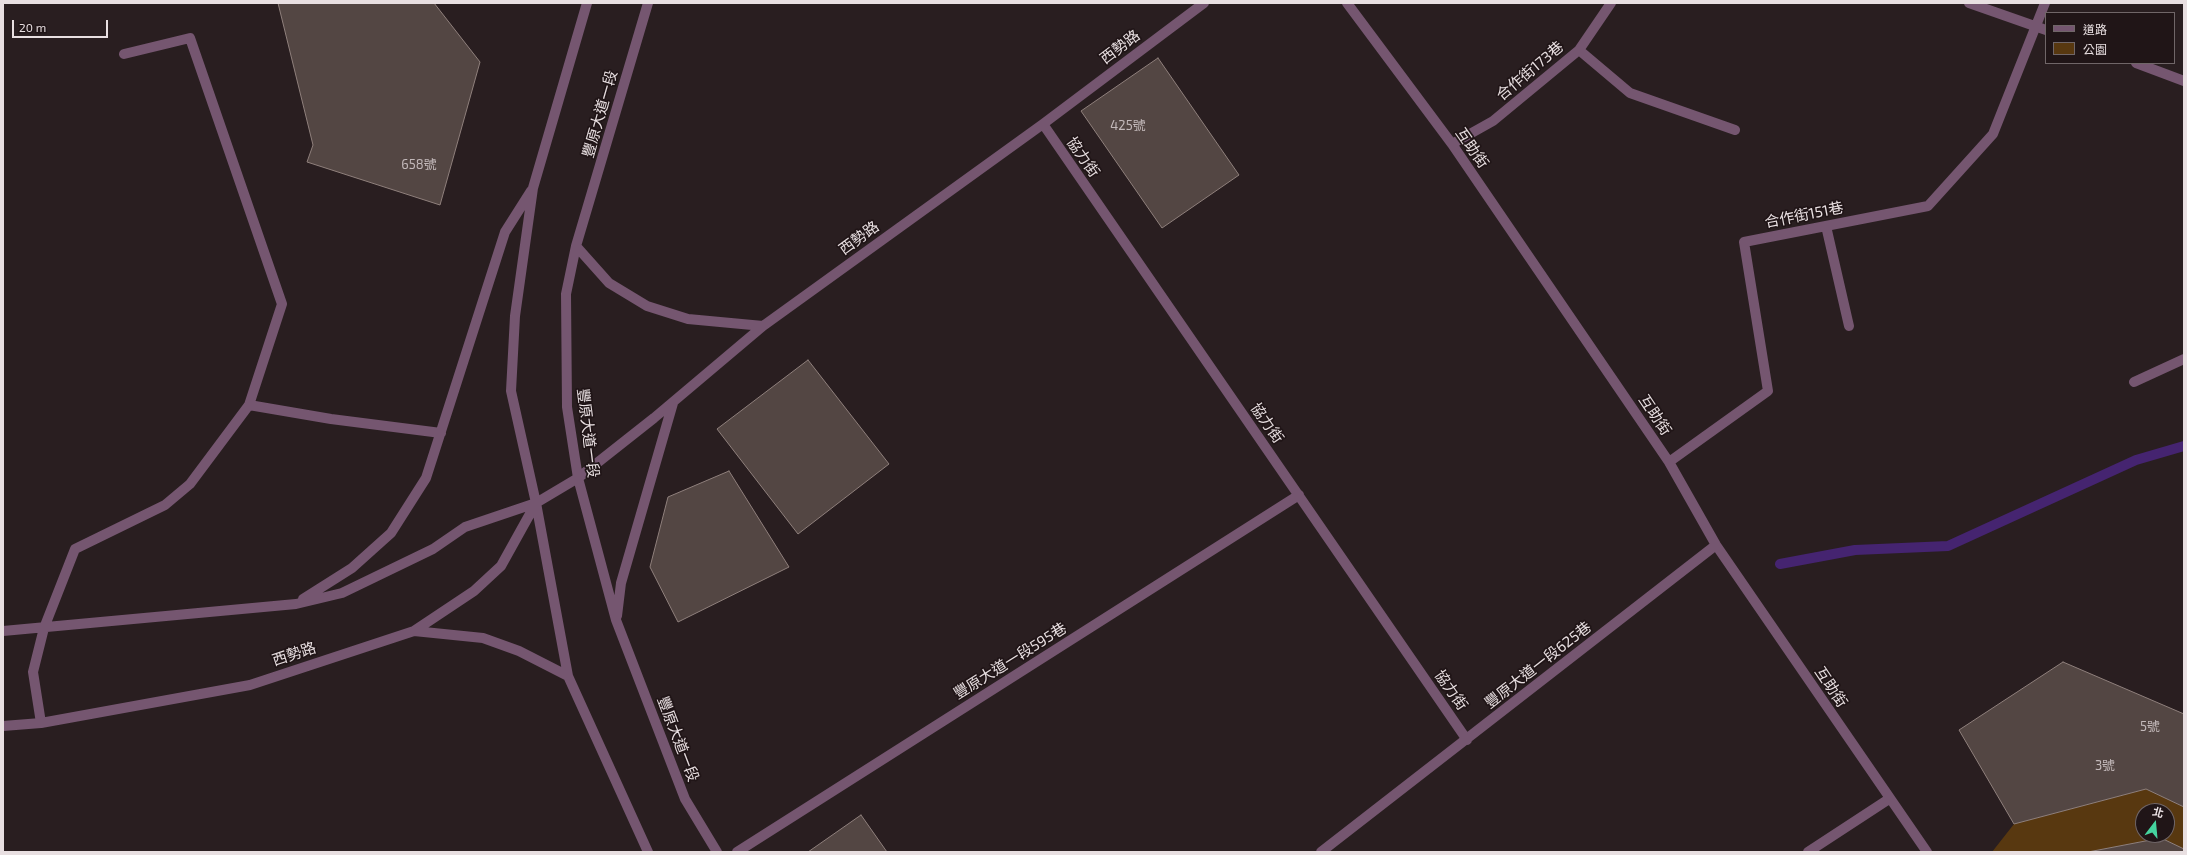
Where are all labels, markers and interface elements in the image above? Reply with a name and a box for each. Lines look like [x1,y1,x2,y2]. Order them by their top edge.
scale bar [14,12,110,38]
legend [2045,12,2175,64]
text: 20 m [19,20,46,34]
text: 道路 [2083,22,2107,36]
street label: 西勢路 [1097,26,1143,68]
street label: 合作街173巷 [1493,38,1567,104]
text: 公園 [2083,42,2107,56]
street label: 豐原大道一段 [579,68,621,160]
house number: 425號 [1110,118,1146,134]
street label: 互助街 [1452,124,1492,172]
street label: 協力街 [1063,133,1103,181]
house number: 658號 [401,157,437,173]
street label: 合作街151巷 [1763,199,1845,231]
street label: 西勢路 [836,217,882,259]
street label: 豐原大道一段 [574,387,602,479]
street label: 互助街 [1635,391,1675,439]
street label: 協力街 [1247,399,1287,447]
street label: 豐原大道一段625巷 [1481,618,1595,712]
street label: 豐原大道一段595巷 [950,619,1070,703]
street label: 西勢路 [270,638,318,670]
street label: 互助街 [1811,663,1851,711]
street label: 協力街 [1431,666,1471,714]
street label: 豐原大道一段 [653,694,703,784]
house number: 5號 [2140,719,2160,735]
house number: 3號 [2095,758,2115,774]
north arrow [2135,803,2175,843]
text: 北 [2151,804,2165,820]

